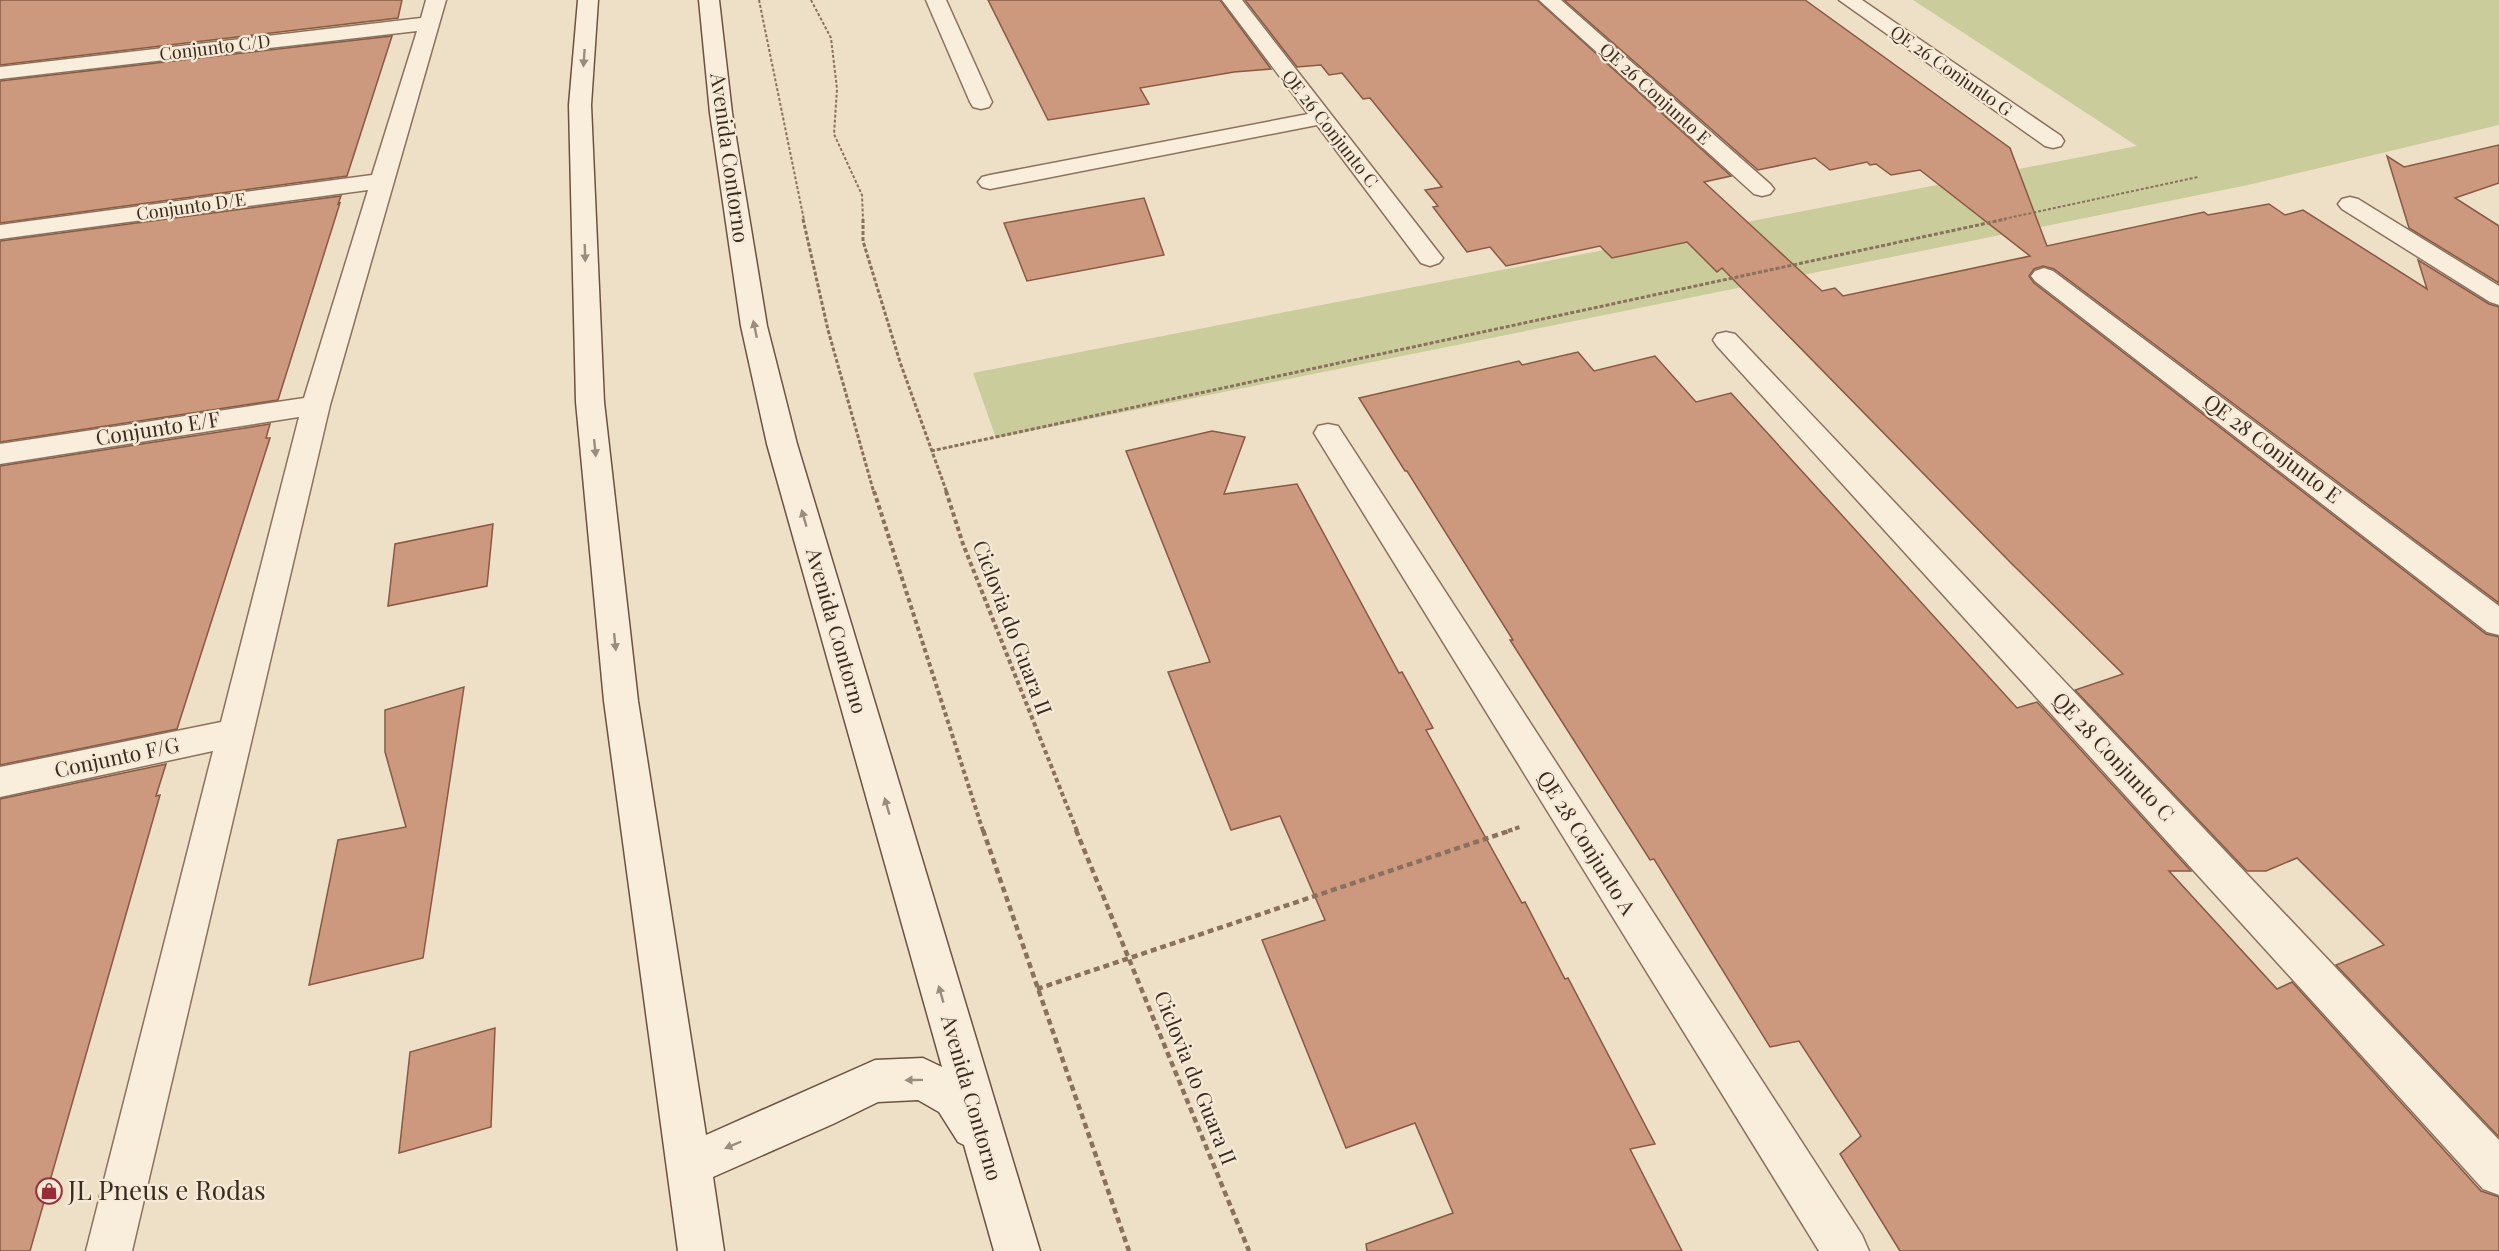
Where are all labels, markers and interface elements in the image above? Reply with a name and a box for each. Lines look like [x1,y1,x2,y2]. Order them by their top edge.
street label: QE 26 Conjunto G [1886,19,2017,121]
street label: Conjunto C/D [158,28,272,66]
street label: QE 26 Conjunto E [1595,37,1716,150]
one-way arrow [579,49,588,68]
street label: QE 26 Conjunto C [1277,65,1384,192]
street label: Avenida Contorno [705,70,757,244]
street label: Conjunto D/E [135,186,247,226]
one-way arrow [580,244,590,263]
one-way arrow [750,319,759,338]
street label: QE 28 Conjunto E [2199,386,2348,508]
street label: Conjunto E/F [93,403,222,451]
one-way arrow [590,438,600,457]
one-way arrow [799,509,808,527]
street label: Ciclovia do Guara II [968,536,1060,719]
street label: Avenida Contorno [801,543,875,717]
one-way arrow [610,632,620,651]
street label: QE 28 Conjunto C [2047,685,2182,826]
street label: Conjunto F/G [52,729,182,783]
street label: QE 28 Conjunto A [1532,764,1644,920]
one-way arrow [882,797,891,815]
one-way arrow [936,984,945,1002]
street label: Ciclovia do Guara II [1149,986,1245,1168]
street label: Avenida Contorno [936,1010,1010,1184]
one-way arrow [904,1075,923,1084]
one-way arrow [724,1141,741,1150]
place label: JL Pneus e Rodas [67,1172,266,1207]
shop icon: JL Pneus e Rodas [34,1176,64,1206]

